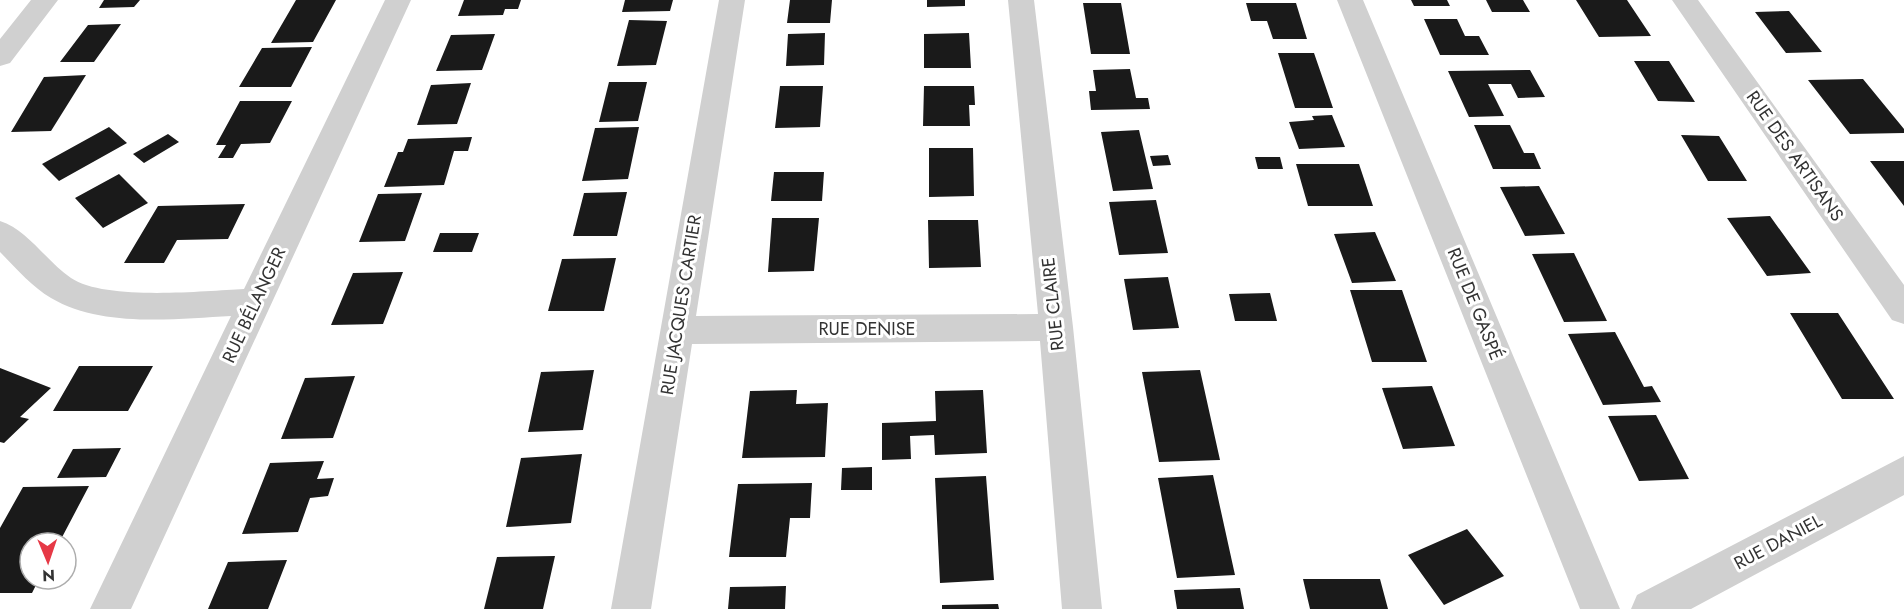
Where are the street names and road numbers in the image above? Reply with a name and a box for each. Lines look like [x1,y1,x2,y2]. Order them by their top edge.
street label: RUE DES ARTISANS [1740,85,1850,227]
street label: RUE JACQUES CARTIER [654,213,708,397]
street label: RUE BÉLANGER [216,243,292,367]
street label: RUE DE GASPÉ [1441,244,1509,364]
street label: RUE CLAIRE [1035,256,1071,352]
street label: RUE DENISE [819,316,915,342]
street label: RUE DANIEL [1729,508,1827,576]

